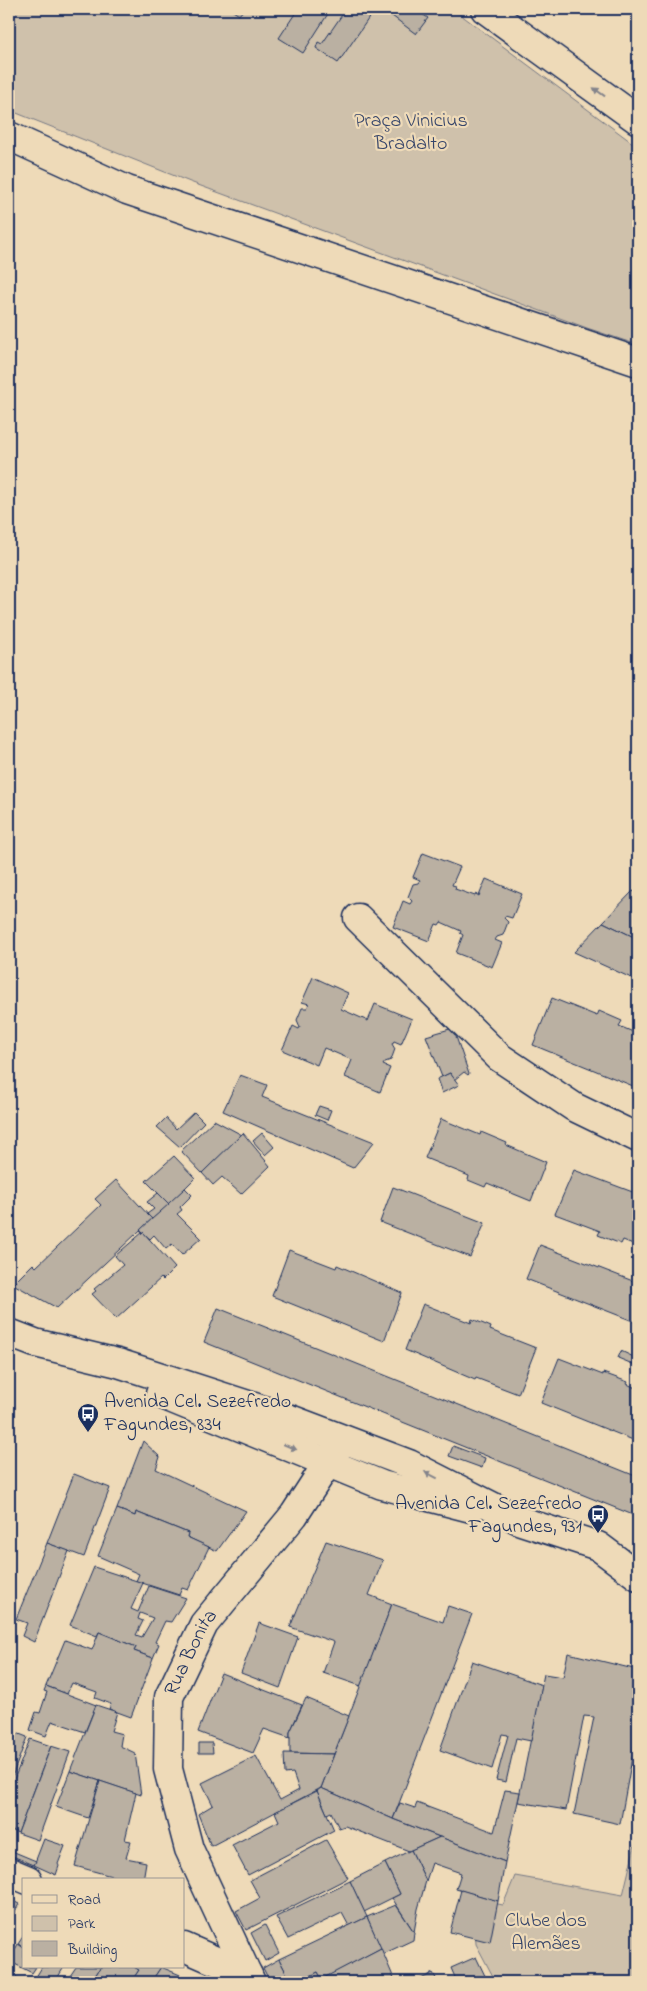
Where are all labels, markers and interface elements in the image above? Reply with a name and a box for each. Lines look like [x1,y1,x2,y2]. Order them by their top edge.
one-way arrow [593,86,606,97]
park label: Praça Vinicius Bradalto [354,107,468,159]
place label: Avenida Cel. Sezefredo Fagundes, 834 [103,1388,291,1441]
bus stop icon: Avenida Cel. Sezefredo Fagundes, 834 [76,1402,100,1433]
one-way arrow [283,1444,298,1452]
one-way arrow [424,1471,438,1479]
place label: Avenida Cel. Sezefredo Fagundes, 931 [395,1490,582,1543]
bus stop icon: Avenida Cel. Sezefredo Fagundes, 931 [586,1503,610,1534]
street label: Rua Bonita [157,1603,225,1701]
legend [22,1878,185,1968]
text: Road [68,1889,101,1911]
park label: Clube dos Alemães [505,1907,587,1959]
text: Park [68,1913,96,1935]
text: Building [67,1939,117,1962]

